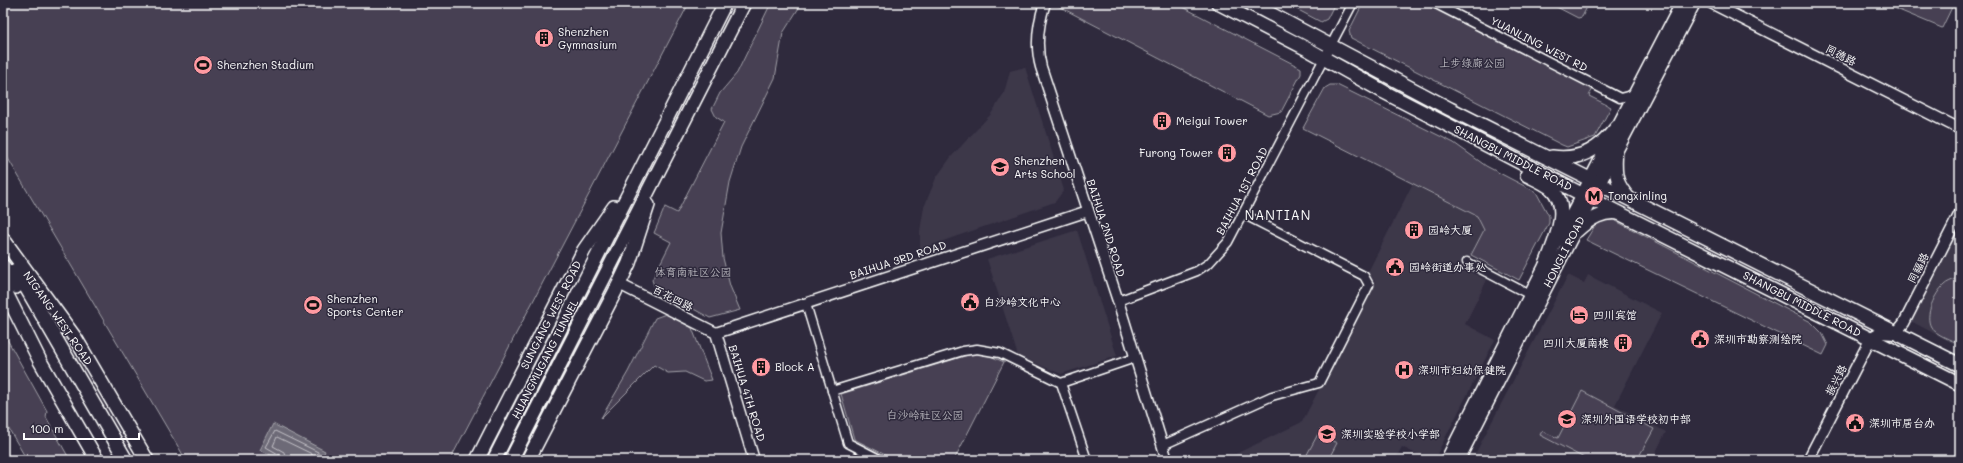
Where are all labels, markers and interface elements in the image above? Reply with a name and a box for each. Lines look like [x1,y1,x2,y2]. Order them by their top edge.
street label: YUANLING WEST RD [1488,13,1590,75]
place label: Shenzhen Gymnasium [558,24,617,52]
building icon: Shenzhen Gymnasium [533,27,555,49]
street label: 同德路 [1823,40,1859,69]
sports icon: Shenzhen Stadium [192,54,214,76]
park label: 上步绿廊公园 [1439,55,1505,70]
place label: Shenzhen Stadium [217,57,314,72]
building icon: Meigui Tower [1151,110,1173,132]
place label: Meigui Tower [1176,113,1248,128]
street label: SHANGBU MIDDLE ROAD [1452,121,1575,194]
building icon: Furong Tower [1216,142,1238,164]
street label: BAIHUA 1ST ROAD [1212,144,1271,237]
place label: Furong Tower [1139,145,1213,160]
place label: Shenzhen Arts School [1014,153,1076,181]
school or university icon: Shenzhen Arts School [989,156,1011,178]
street label: BAIHUA 2ND ROAD [1084,177,1129,279]
metro station icon: Tongxinling [1583,185,1605,207]
place label: Tongxinling [1608,188,1667,203]
district label: NANTIAN [1245,206,1311,223]
street label: HONGLI ROAD [1539,214,1588,290]
building icon: 园岭大厦 [1403,219,1425,241]
place label: 园岭大厦 [1428,222,1472,237]
street label: BAIHUA 3RD ROAD [847,237,948,282]
street label: 同福路 [1903,250,1932,286]
public building icon: 园岭街道办事处 [1384,256,1406,278]
street label: SUNGANG WEST ROAD [517,258,584,372]
place label: 园岭街道办事处 [1409,259,1486,274]
park label: 体育南社区公园 [655,264,732,279]
street label: SHANGBU MIDDLE ROAD [1741,267,1864,340]
street label: NIGANG WEST ROAD [20,268,96,368]
street label: 百花四路 [650,281,696,314]
place label: Shenzhen Sports Center [327,291,404,319]
public building icon: 白沙岭文化中心 [959,291,981,313]
sports icon: Shenzhen Sports Center [302,294,324,316]
place label: 白沙岭文化中心 [984,294,1061,309]
street label: HUANGMUGANG TUNNEL [508,296,581,421]
hotel icon: 四川宾馆 [1568,304,1590,326]
place label: 四川宾馆 [1593,307,1637,322]
public building icon: 深圳市勘察测绘院 [1689,328,1711,350]
place label: 深圳市勘察测绘院 [1714,331,1802,346]
building icon: 四川大厦南楼 [1612,332,1634,354]
place label: 四川大厦南楼 [1543,335,1609,350]
street label: BAIHUA 4TH ROAD [726,343,769,443]
building icon: Block A [750,356,772,378]
place label: Block A [775,359,815,374]
hospital icon: 深圳市妇幼保健院 [1393,359,1415,381]
place label: 深圳市妇幼保健院 [1418,362,1506,377]
street label: 振兴路 [1821,362,1850,398]
park label: 白沙岭社区公园 [887,407,964,422]
school or university icon: 深圳外国语学校初中部 [1556,408,1578,430]
place label: 深圳外国语学校初中部 [1581,411,1691,426]
public building icon: 深圳市居台办 [1844,412,1866,434]
scale bar [24,415,139,441]
place label: 深圳市居台办 [1869,415,1935,430]
text: 100 m [30,420,64,436]
school or university icon: 深圳实验学校小学部 [1316,423,1338,445]
place label: 深圳实验学校小学部 [1341,426,1440,441]

